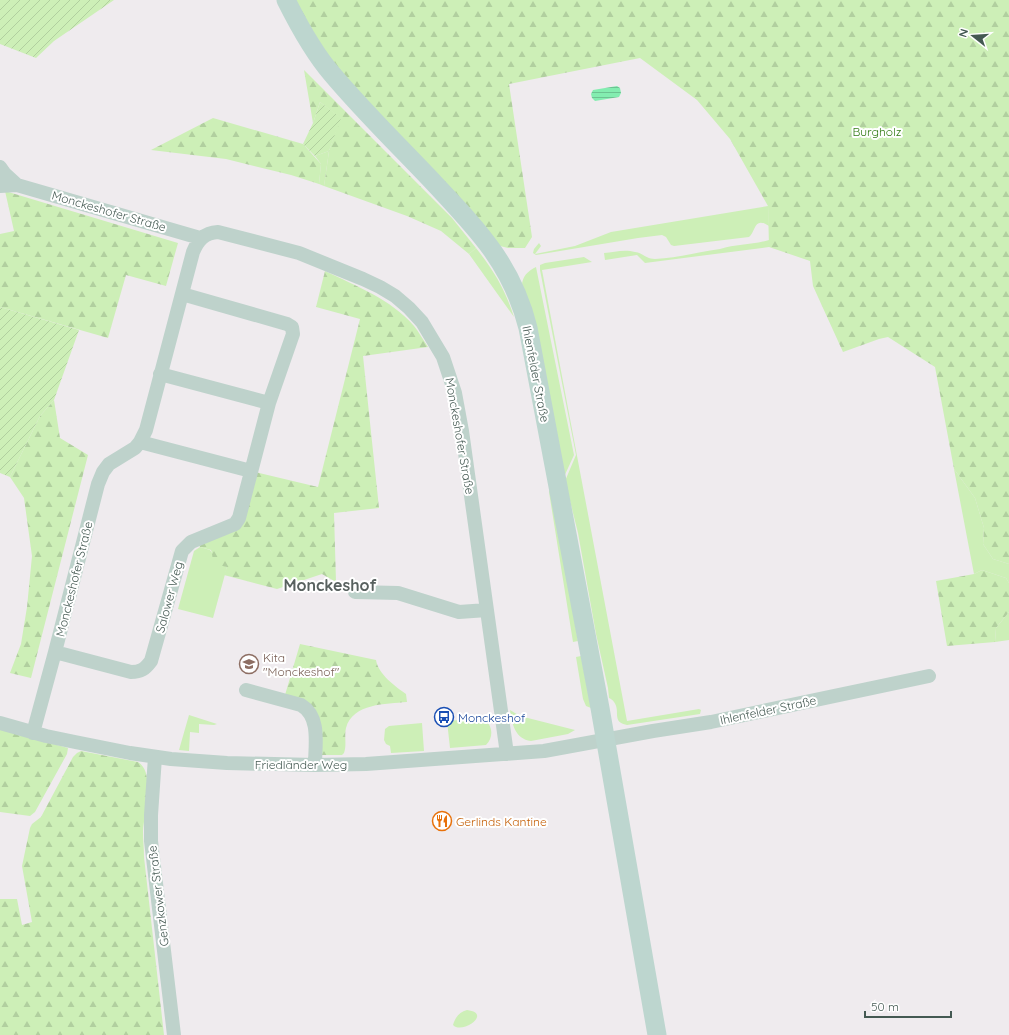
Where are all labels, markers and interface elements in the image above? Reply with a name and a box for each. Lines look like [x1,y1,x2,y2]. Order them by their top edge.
north arrow [953,16,993,56]
text: N [956,27,971,39]
park label: Burgholz [852,124,902,139]
street label: Monckeshofer Straße [50,188,168,235]
street label: Ihlenfelder Straße [519,324,553,424]
street label: Monckeshofer Straße [442,377,478,496]
street label: Monckeshofer Straße [52,520,96,638]
street label: Salower Weg [152,560,186,634]
district label: Monckeshof [283,575,377,595]
place label: Kita "Monckeshof" [263,650,340,679]
school or university icon: Kita "Monckeshof" [238,653,260,675]
street label: Ihlenfelder Straße [718,692,818,728]
bus stop icon: Monckeshof [433,706,455,728]
place label: Monckeshof [458,710,526,725]
street label: Friedländer Weg [255,757,347,772]
restaurant icon: Gerlinds Kantine [431,810,453,832]
place label: Gerlinds Kantine [456,814,547,829]
street label: Genzkower Straße [144,844,172,947]
scale bar [865,993,951,1019]
text: 50 m [871,999,899,1014]

